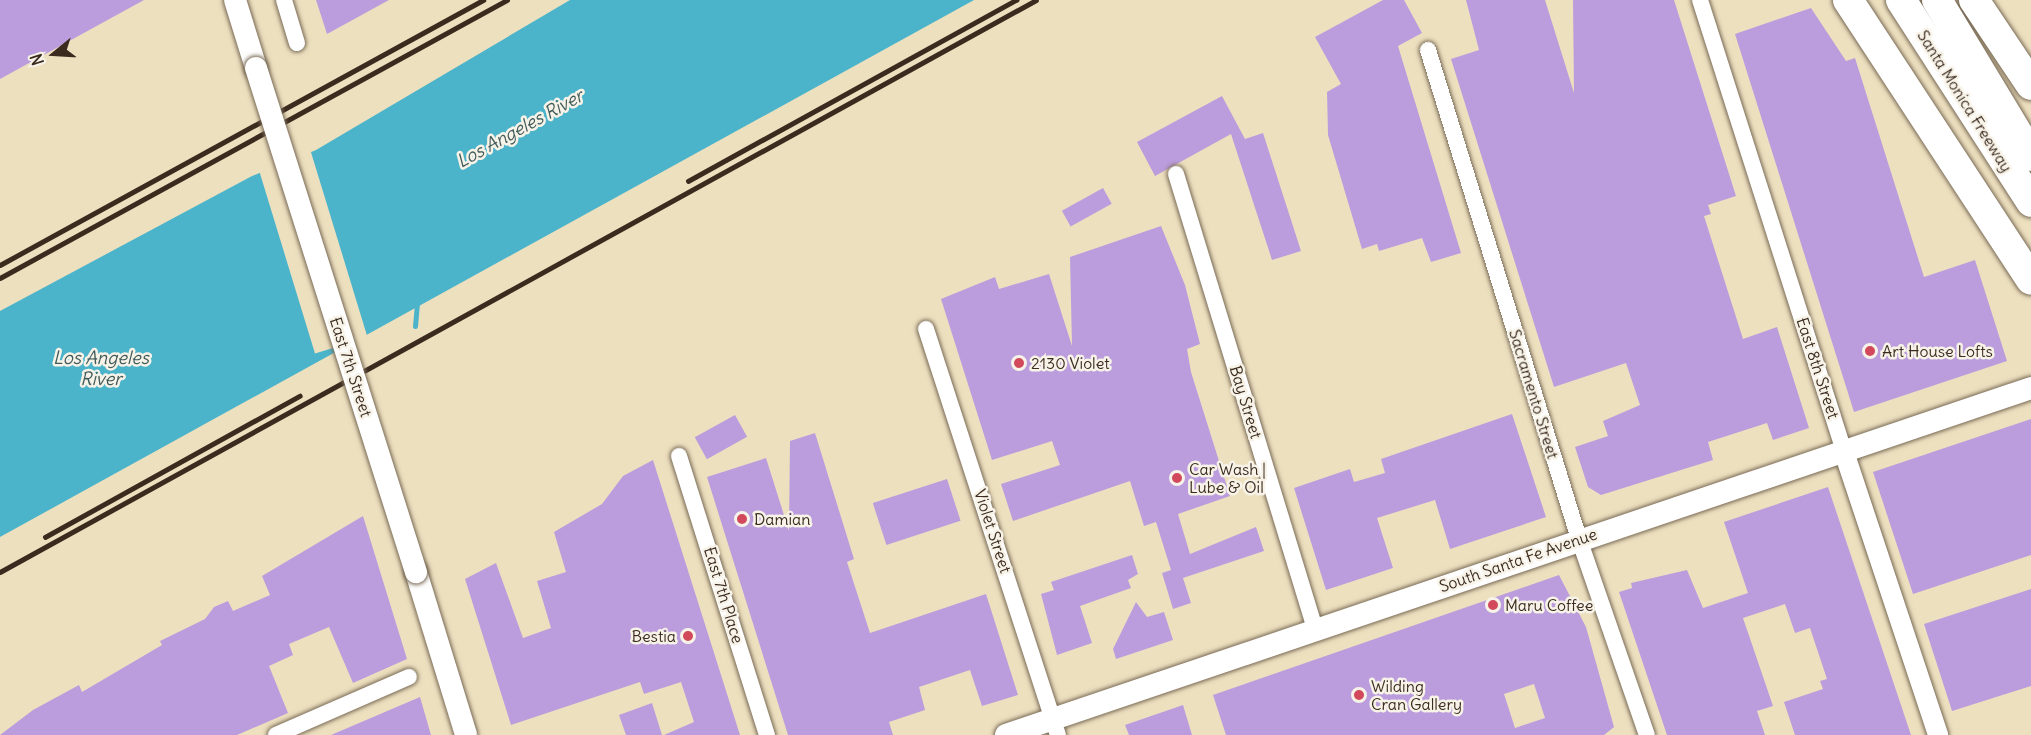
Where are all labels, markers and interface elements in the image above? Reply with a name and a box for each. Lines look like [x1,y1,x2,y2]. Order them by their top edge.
north arrow [24,24,84,84]
street label: Santa Monica Freeway [1914,27,2016,175]
text: N [26,51,48,68]
water label: Los Angeles River [453,85,587,173]
street label: East 7th Street [326,315,376,419]
street label: East 8th Street [1793,315,1843,421]
street label: Sacramento Street [1505,327,1563,461]
place label: Art House Lofts [1882,341,1993,361]
marker: Art House Lofts [1863,344,1877,358]
water label: Los Angeles River [53,348,149,391]
place label: 2130 Violet [1031,353,1110,373]
marker: 2130 Violet [1012,356,1026,370]
street label: Bay Street [1226,363,1266,441]
place label: Car Wash | Lube & Oil [1189,459,1266,497]
marker: Car Wash | Lube & Oil [1170,471,1184,485]
street label: Violet Street [970,487,1016,575]
place label: Damian [754,509,810,529]
marker: Damian [735,512,749,526]
street label: South Santa Fe Avenue [1437,524,1599,596]
street label: East 7th Place [700,544,748,646]
place label: Maru Coffee [1505,595,1593,615]
marker: Maru Coffee [1486,598,1500,612]
place label: Bestia [632,626,676,646]
marker: Bestia [681,629,695,643]
place label: Wilding Cran Gallery [1371,676,1462,714]
marker: Wilding Cran Gallery [1352,688,1366,702]

